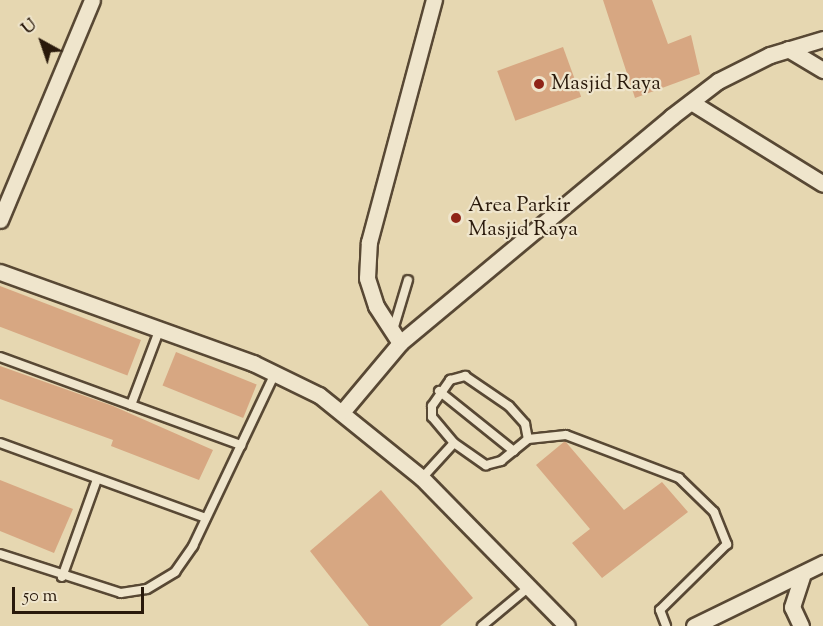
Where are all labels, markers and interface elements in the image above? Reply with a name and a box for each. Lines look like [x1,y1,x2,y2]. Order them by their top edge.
north arrow [12,12,72,72]
text: U [18,15,42,41]
place label: Masjid Raya [551,71,661,97]
marker: Masjid Raya [532,77,546,91]
place label: Area Parkir Masjid Raya [468,193,578,243]
marker: Area Parkir Masjid Raya [449,211,463,225]
scale bar [15,575,147,613]
text: 50 m [23,584,57,610]

